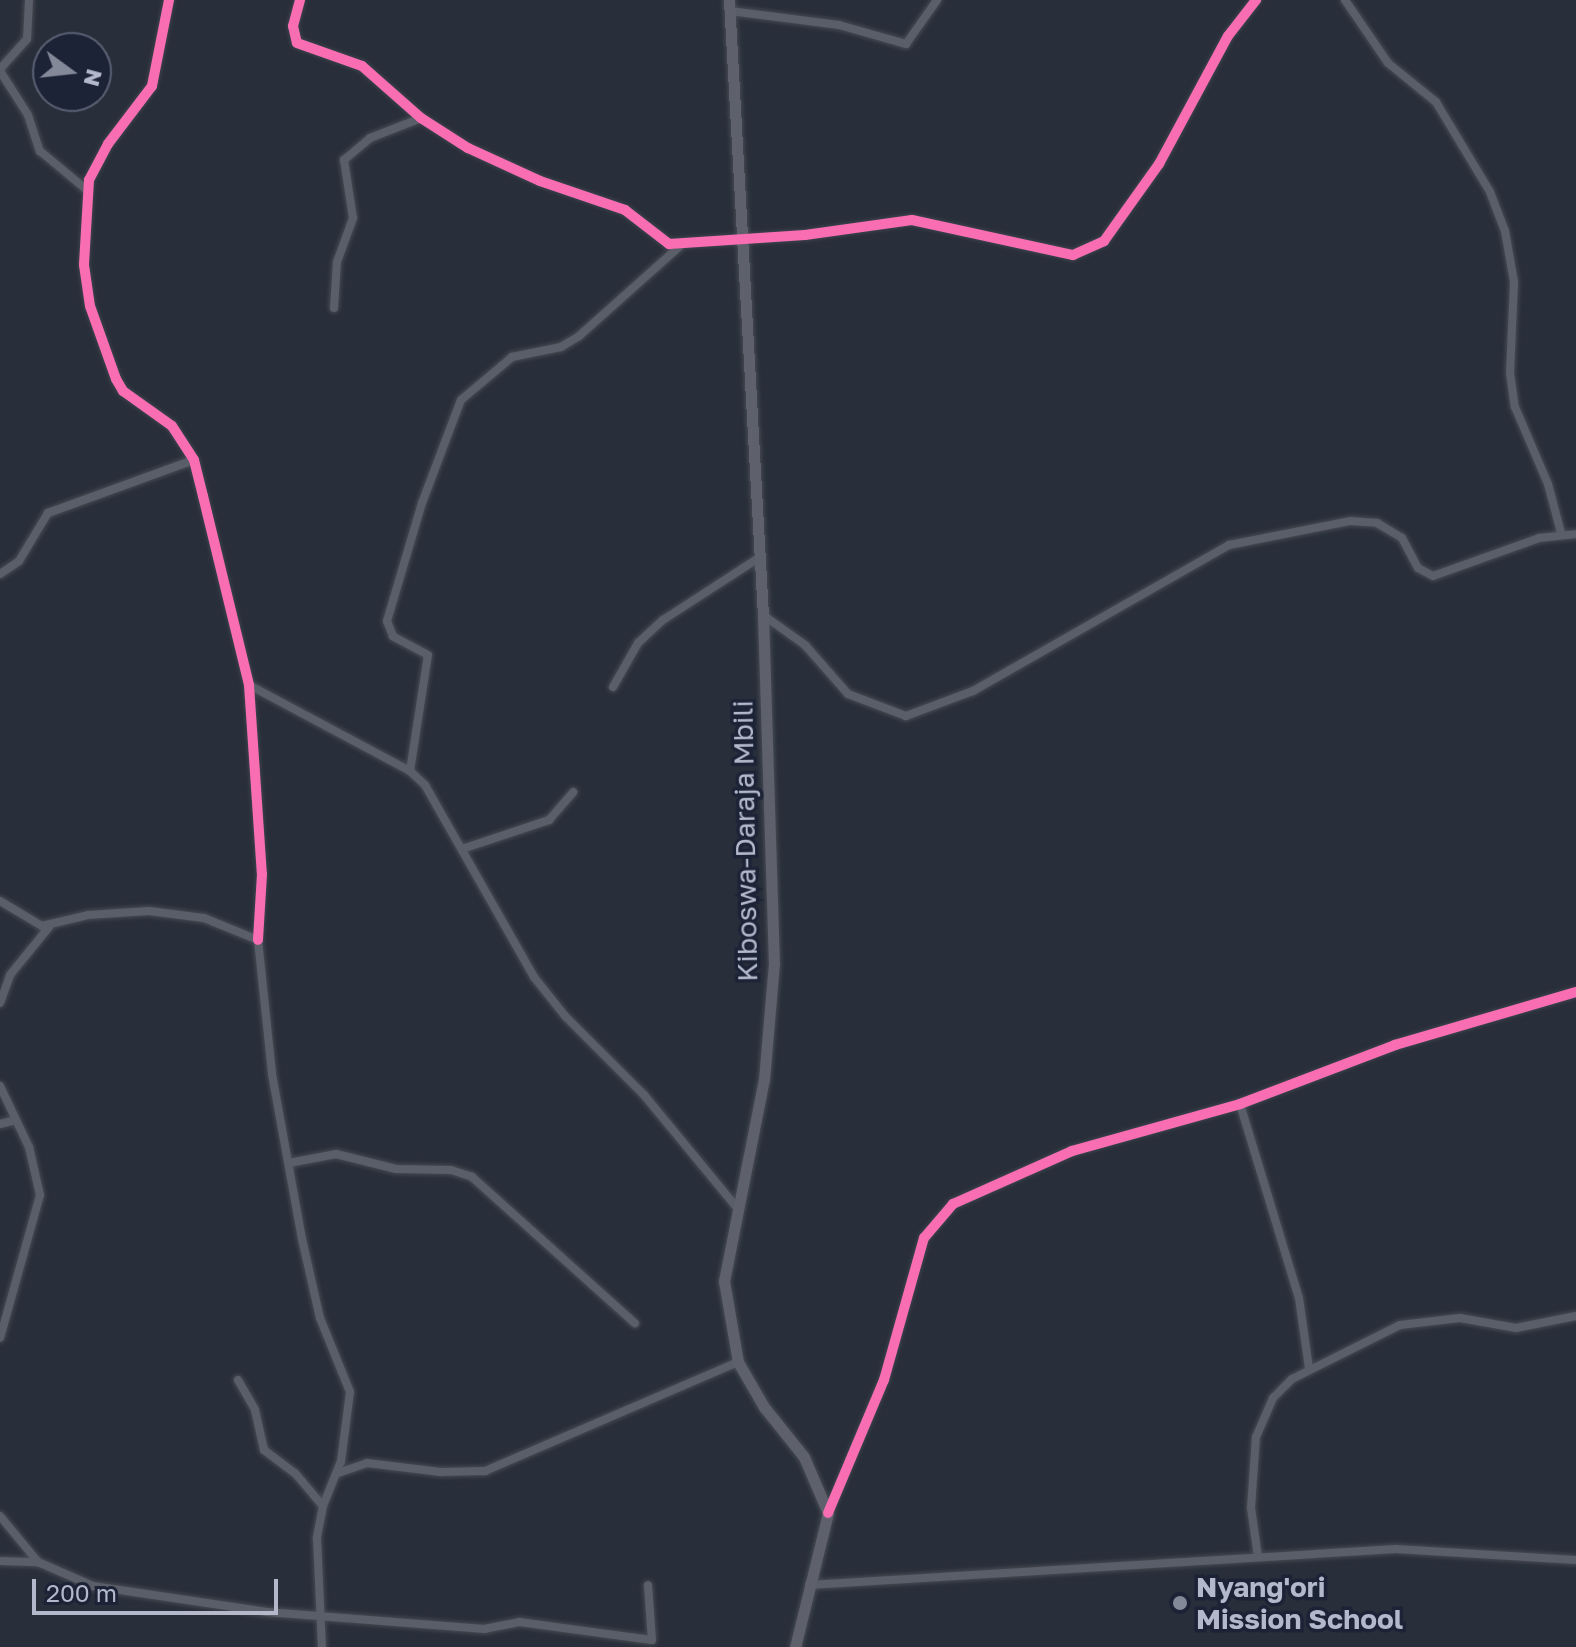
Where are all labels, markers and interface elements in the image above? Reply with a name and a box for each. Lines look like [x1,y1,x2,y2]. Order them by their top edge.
north arrow [32,32,112,112]
text: N [79,66,109,89]
street label: Kiboswa-Daraja Mbili [726,700,764,982]
scale bar [36,1563,282,1613]
place label: Nyang'ori Mission School [1196,1570,1403,1636]
text: 200 m [46,1578,117,1607]
marker: Nyang'ori Mission School [1171,1594,1189,1612]

